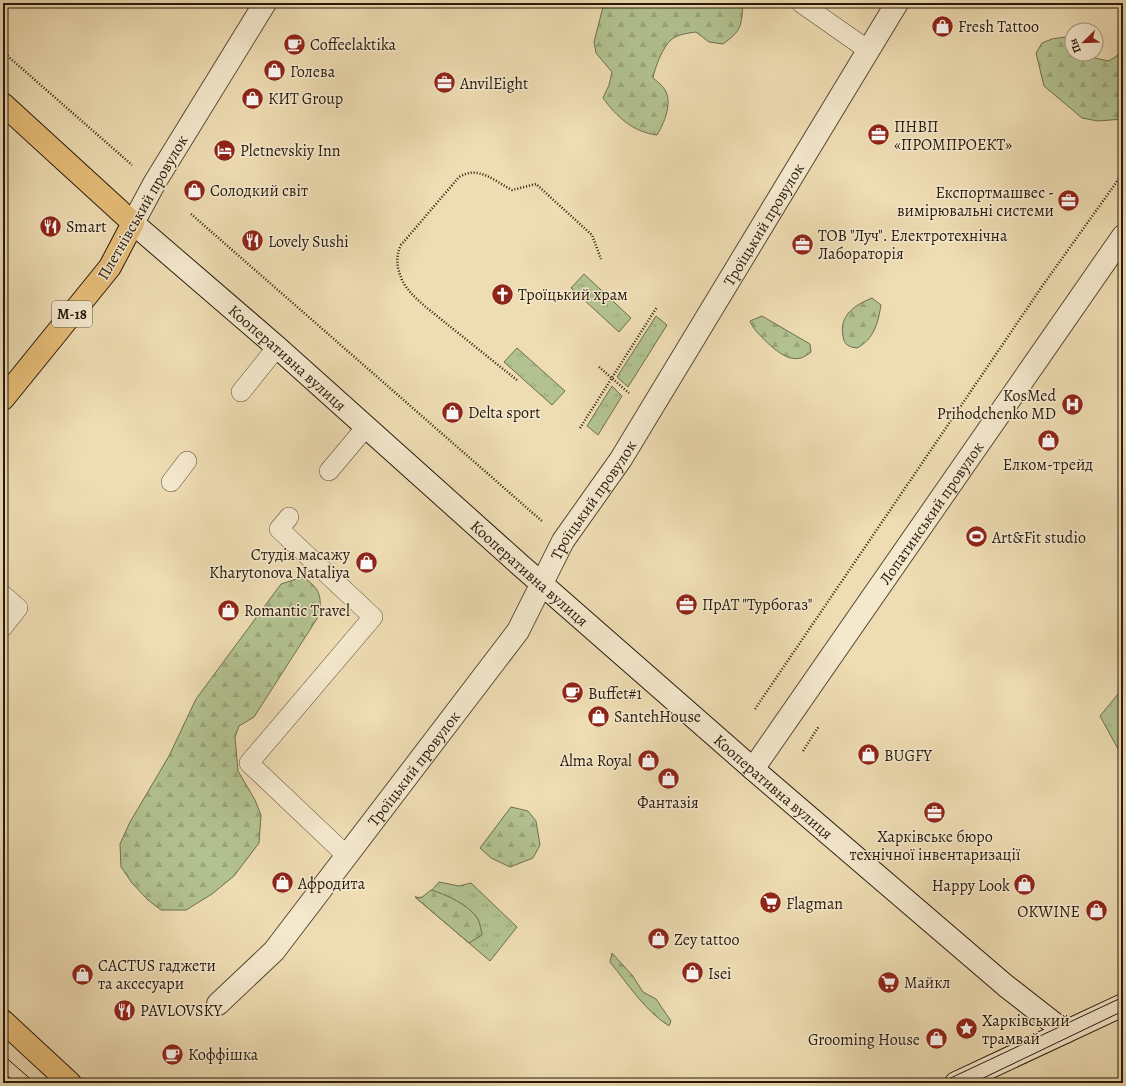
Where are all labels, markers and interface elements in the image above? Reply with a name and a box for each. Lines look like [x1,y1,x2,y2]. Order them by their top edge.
shop icon: Fresh Tattoo [930,13,956,39]
place label: Fresh Tattoo [958,16,1039,38]
north arrow [1064,22,1104,62]
cafe icon: Coffeelaktika [281,31,307,57]
place label: Coffeelaktika [310,34,397,56]
text: Пн [1065,36,1085,55]
shop icon: Голева [261,58,287,84]
place label: Голева [290,61,336,83]
office icon: AnvilEight [432,70,458,96]
place label: AnvilEight [459,73,528,95]
shop icon: КИТ Group [240,85,266,111]
place label: КИТ Group [268,88,343,110]
place label: ПНВП «ПРОМПРОЕКТ» [894,116,1012,156]
office icon: ПНВП «ПРОМПРОЕКТ» [866,122,892,148]
street label: Плетнівський провулок [92,131,193,284]
hotel icon: Pletnevskiy Inn [212,137,238,163]
place label: Pletnevskiy Inn [240,140,341,162]
street label: Троїцький провулок [718,159,810,290]
shop icon: Солодкий світ [182,177,208,203]
place label: Солодкий світ [210,180,308,202]
place label: Експортмашвес - вимірювальні системи [897,182,1054,222]
office icon: Експортмашвес - вимірювальні системи [1056,188,1082,214]
restaurant icon: Smart [38,213,64,239]
place label: Smart [66,216,107,238]
place label: ТОВ "Луч". Електротехнічна Лабораторія [818,225,1008,265]
restaurant icon: Lovely Sushi [240,228,266,254]
place label: Lovely Sushi [268,231,349,253]
office icon: ТОВ "Луч". Електротехнічна Лабораторія [790,231,816,257]
church icon: Троїцький храм [490,281,516,307]
place label: Троїцький храм [518,284,628,306]
street label: Кооперативна вулиця [223,300,351,417]
road number: М-18 [52,301,92,327]
place label: KosMed Prihodchenko MD [937,385,1056,425]
hospital icon: KosMed Prihodchenko MD [1059,391,1085,417]
shop icon: Delta sport [439,399,465,425]
place label: Delta sport [468,402,540,424]
shop icon: Елком-трейд [1035,428,1061,454]
street label: Троїцький провулок [545,436,642,564]
street label: Лопатинський провулок [874,437,989,589]
place label: Елком-трейд [1003,454,1093,476]
street label: Кооперативна вулиця [465,515,593,632]
sports icon: Art&Fit studio [963,524,989,550]
place label: Art&Fit studio [991,527,1086,549]
place label: Студія масажу Kharytonova Nataliya [209,544,351,584]
shop icon: Студія масажу Kharytonova Nataliya [353,550,379,576]
office icon: ПрАТ "Турбогаз" [673,591,699,617]
place label: ПрАТ "Турбогаз" [702,594,813,616]
shop icon: Romantic Travel [215,597,241,623]
place label: Romantic Travel [244,600,350,622]
cafe icon: Buffet#1 [560,680,586,706]
place label: Buffet#1 [588,683,642,705]
shop icon: SantehHouse [586,703,612,729]
street label: Троїцький провулок [363,706,465,831]
place label: SantehHouse [614,706,701,728]
street label: Кооперативна вулиця [708,729,837,845]
shop icon: BUGFY [856,742,882,768]
place label: BUGFY [884,745,932,767]
shop icon: Alma Royal [635,747,661,773]
place label: Alma Royal [559,750,632,772]
shop icon: Фантазія [655,765,681,791]
place label: Фантазія [637,792,699,814]
office icon: Харківське бюро технічної інвентаризації [922,800,948,826]
place label: Харківське бюро технічної інвентаризації [850,826,1021,866]
shop icon: Афродита [270,870,296,896]
shop icon: Happy Look [1012,872,1038,898]
place label: Афродита [297,873,366,895]
place label: Happy Look [932,875,1010,897]
supermarket icon: Flagman [758,890,784,916]
place label: Flagman [786,893,843,915]
shop icon: OKWINE [1083,898,1109,924]
place label: OKWINE [1017,901,1080,923]
shop icon: Zey tattoo [645,926,671,952]
place label: Zey tattoo [674,929,740,951]
place label: CACTUS гаджети та аксесуари [98,955,216,995]
shop icon: Isei [680,960,706,986]
shop icon: CACTUS гаджети та аксесуари [70,961,96,987]
place label: Isei [708,963,732,985]
supermarket icon: Майкл [876,969,902,995]
place label: Майкл [904,972,950,994]
restaurant icon: PAVLOVSKY [111,997,137,1023]
place label: PAVLOVSKY [140,1000,223,1022]
place label: Харківський трамвай [982,1010,1070,1050]
place icon: Харківський трамвай [953,1016,979,1042]
shop icon: Grooming House [923,1026,949,1052]
place label: Grooming House [808,1029,920,1051]
cafe icon: Коффішка [160,1041,186,1067]
place label: Коффішка [188,1044,259,1066]

